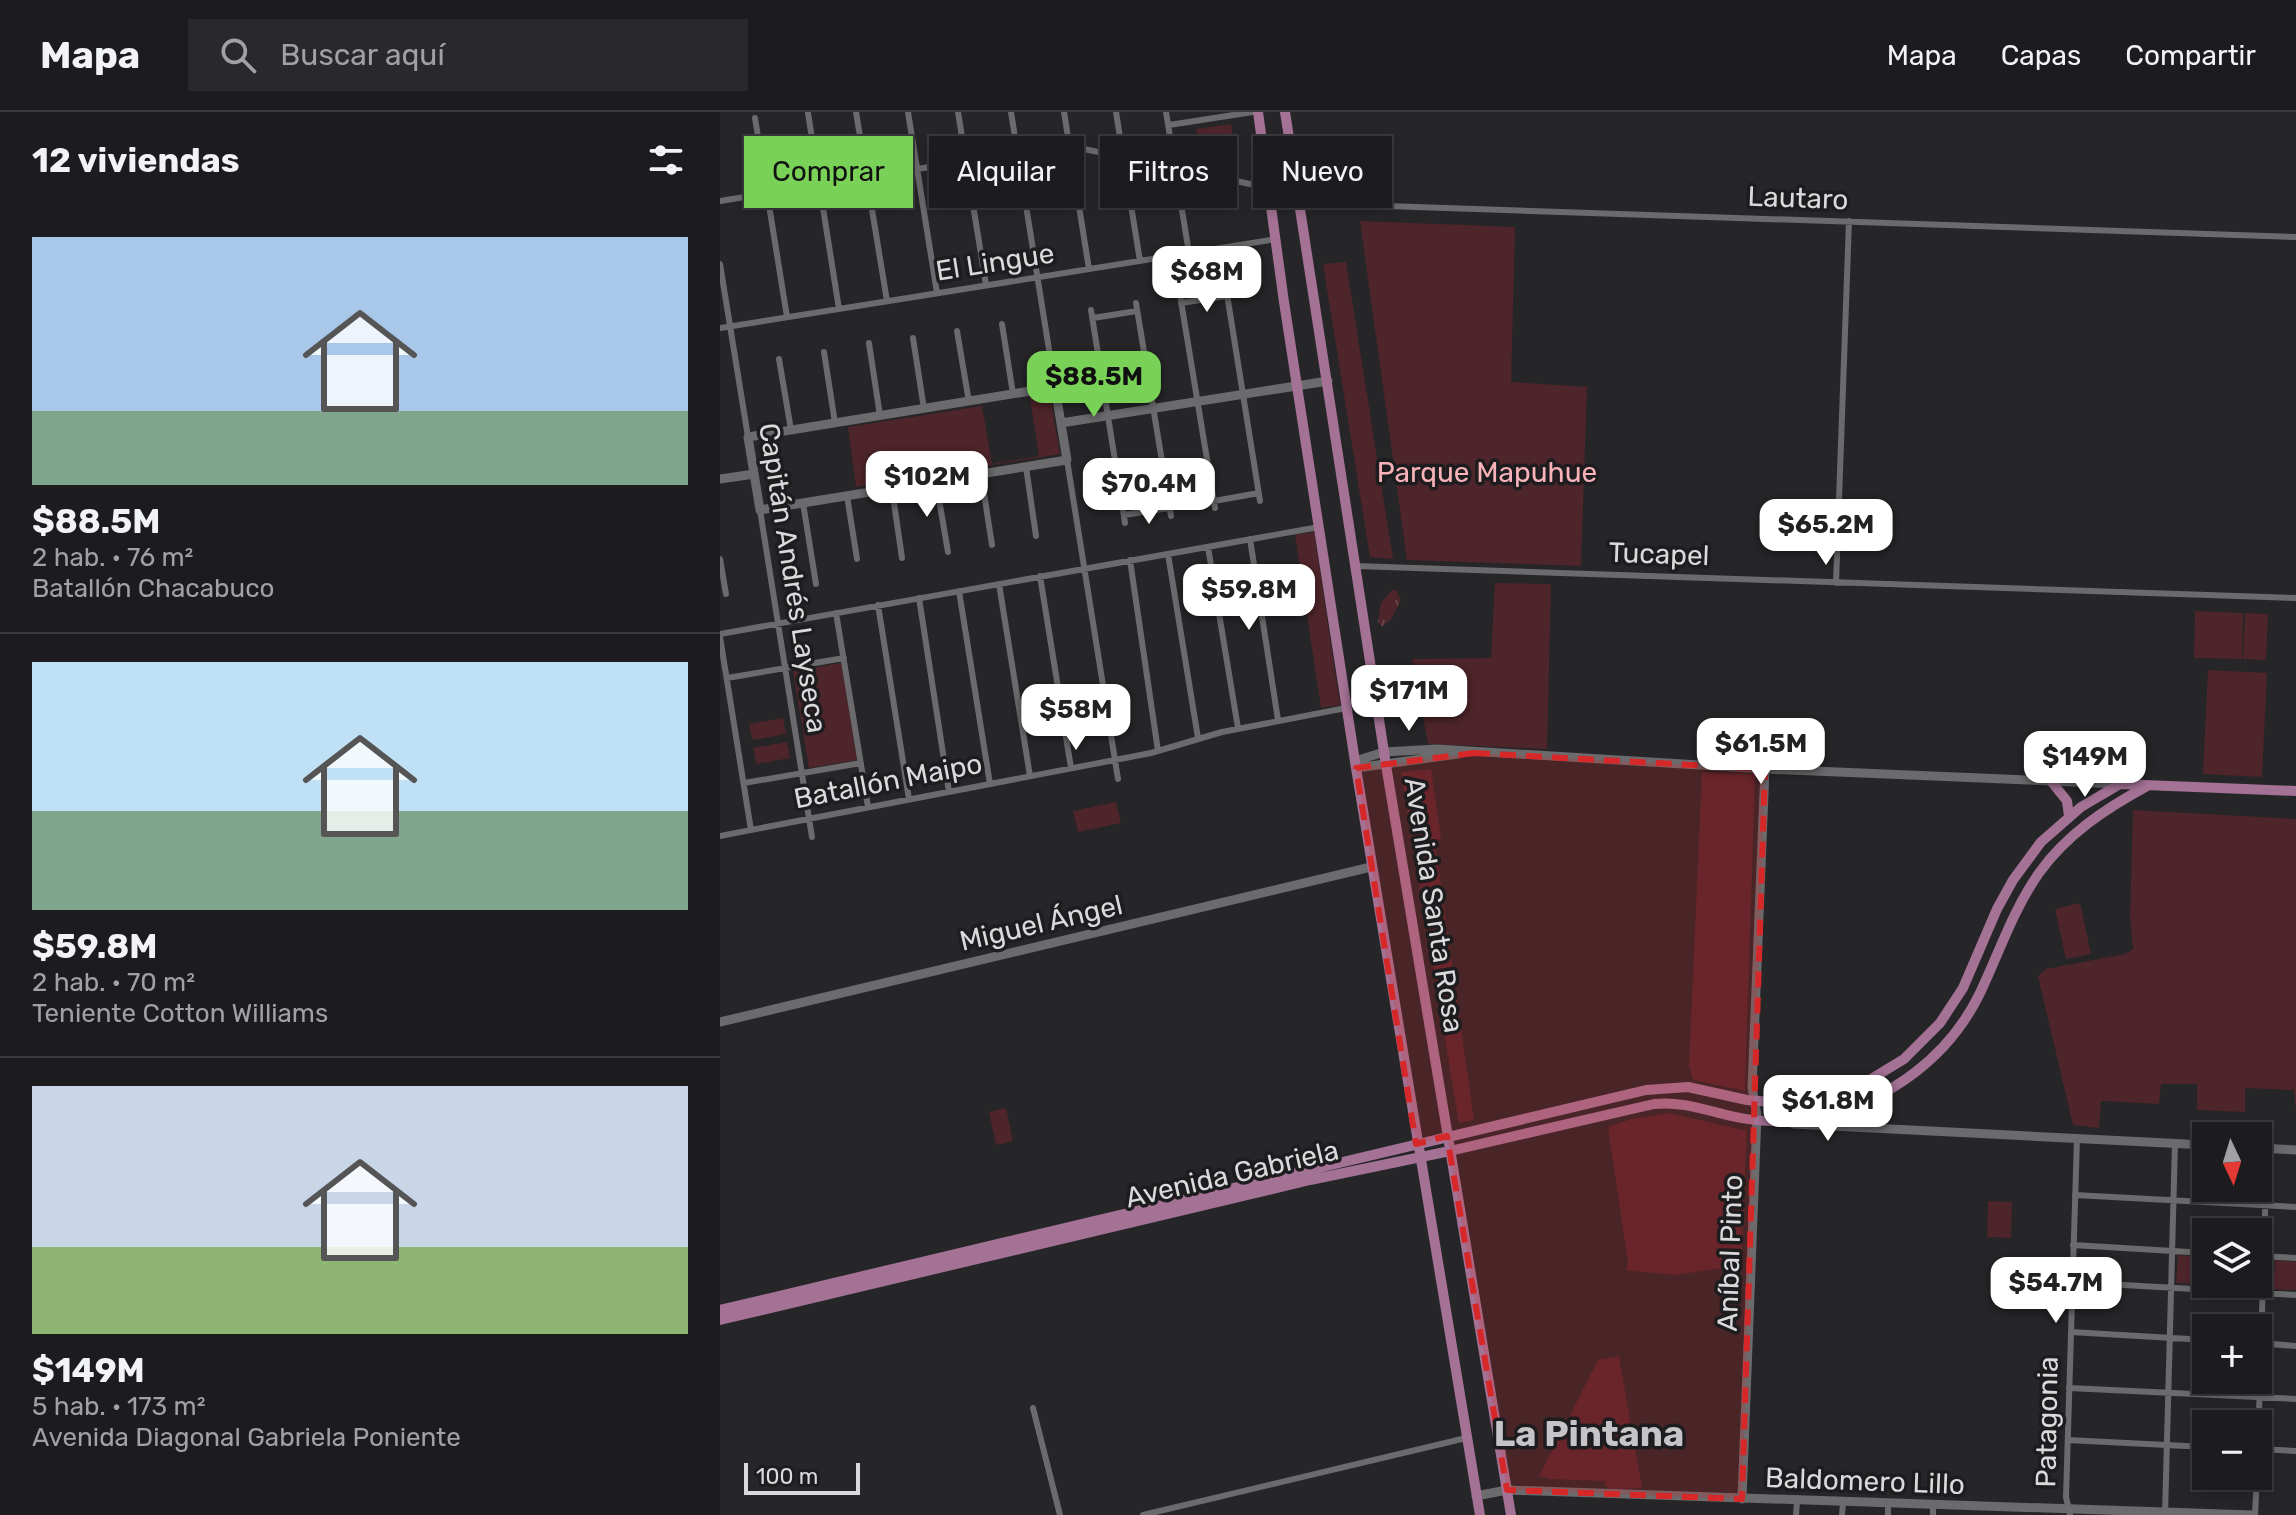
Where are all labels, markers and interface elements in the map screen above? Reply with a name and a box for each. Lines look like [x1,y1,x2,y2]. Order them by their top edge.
search box [188,19,748,91]
text: Mapa [40,32,140,78]
icon: search [216,33,260,77]
text: Buscar aquí [280,37,445,73]
text: Mapa [1887,39,1957,72]
text: Capas [2001,39,2081,72]
text: Compartir [2125,39,2256,72]
chip: Comprar [744,136,913,208]
chip: Alquilar [929,136,1084,208]
chip: Filtros [1100,136,1237,208]
chip: Nuevo [1253,136,1392,208]
icon: filters [644,138,688,182]
text: 12 viviendas [32,140,240,181]
street label: Lautaro [1747,180,1849,216]
street label: El Lingue [933,236,1057,288]
pin: $68M [1160,246,1254,314]
text: $68M [1170,256,1244,287]
icon: home [288,289,432,433]
pin: $88.5M [1029,351,1159,419]
text: $88.5M [1045,361,1143,392]
street label: Capitán Andrés Layseca [752,421,834,735]
pin: $102M [871,451,983,519]
park label: Parque Mapuhue [1377,456,1597,489]
pin: $70.4M [1084,458,1214,526]
text: $102M [884,461,970,492]
text: $70.4M [1101,468,1197,499]
pin: $65.2M [1761,499,1891,567]
text: $88.5M [32,501,160,542]
text: $65.2M [1778,509,1874,540]
street label: Tucapel [1608,536,1710,572]
text: 2 hab. · 76 m² [32,542,193,573]
pin: $59.8M [1184,564,1314,632]
text: Batallón Chacabuco [32,573,274,604]
text: $59.8M [1201,574,1297,605]
pin: $171M [1353,665,1465,733]
text: $171M [1369,675,1449,706]
pin: $58M [1029,684,1123,752]
text: $58M [1039,694,1113,725]
icon: home [288,714,432,858]
pin: $61.5M [1696,718,1826,786]
text: $61.5M [1715,728,1807,759]
pin: $149M [2029,731,2141,799]
text: $149M [2042,741,2128,772]
street label: Batallón Maipo [791,747,985,815]
street label: Avenida Santa Rosa [1398,775,1470,1035]
street label: Miguel Ángel [956,888,1126,958]
text: $59.8M [32,926,157,967]
text: 2 hab. · 70 m² [32,967,195,998]
text: Teniente Cotton Williams [32,998,328,1029]
pin: $61.8M [1763,1075,1893,1143]
text: $61.8M [1781,1085,1875,1116]
north arrow [2192,1122,2272,1202]
map controls [2192,1122,2272,1490]
street label: Avenida Gabriela [1122,1133,1342,1215]
icon: home [288,1138,432,1282]
street label: Aníbal Pinto [1711,1174,1749,1332]
button: layers [2192,1218,2272,1298]
pin: $54.7M [1991,1257,2121,1325]
text: $54.7M [2009,1267,2103,1298]
button: + [2192,1314,2272,1394]
text: $149M [32,1350,145,1391]
street label: Patagonia [2029,1356,2065,1488]
text: 5 hab. · 173 m² [32,1391,206,1422]
button: − [2192,1410,2272,1490]
district label: La Pintana [1494,1412,1684,1455]
text: Avenida Diagonal Gabriela Poniente [32,1422,461,1453]
scale bar [744,1459,860,1495]
street label: Baldomero Lillo [1765,1461,1965,1501]
text: 100 m [756,1463,818,1490]

